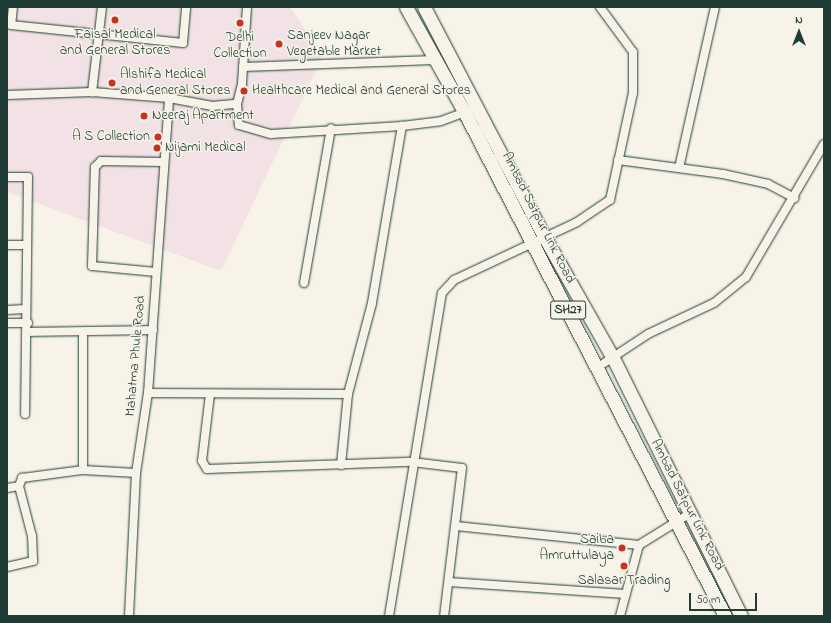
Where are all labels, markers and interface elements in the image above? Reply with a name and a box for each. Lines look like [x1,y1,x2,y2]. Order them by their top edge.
north arrow [779,12,819,52]
text: N [795,12,803,28]
marker: Faisal Medical and General Stores [110,15,120,25]
marker: Delhi Collection [235,18,245,28]
place label: Faisal Medical and General Stores [60,27,170,60]
place label: Sanjeev Nagar Vegetable Market [287,28,381,60]
place label: Delhi Collection [213,30,267,62]
marker: Sanjeev Nagar Vegetable Market [274,39,284,49]
place label: Alshifa Medical and General Stores [120,67,231,100]
marker: Alshifa Medical and General Stores [107,78,117,88]
place label: Healthcare Medical and General Stores [252,83,471,99]
marker: Healthcare Medical and General Stores [239,86,249,96]
place label: Neeraj Apartment [152,108,254,124]
marker: Neeraj Apartment [139,111,149,121]
place label: A S Collection [72,129,150,145]
marker: A S Collection [153,132,163,142]
place label: Nijami Medical [165,140,245,156]
marker: Nijami Medical [152,143,162,153]
street label: Ambad Satpur Link Road [498,150,578,286]
street label: Mahatma Phule Road [122,295,150,417]
road number: SH27 [550,299,586,321]
street label: Ambad Satpur Link Road [647,437,727,573]
place label: Saiba Amruttulaya [540,532,614,564]
marker: Saiba Amruttulaya [617,543,627,553]
marker: Salasar Trading [619,561,629,571]
place label: Salasar Trading [578,573,670,589]
scale bar [691,585,759,611]
text: 50 m [696,591,720,609]

